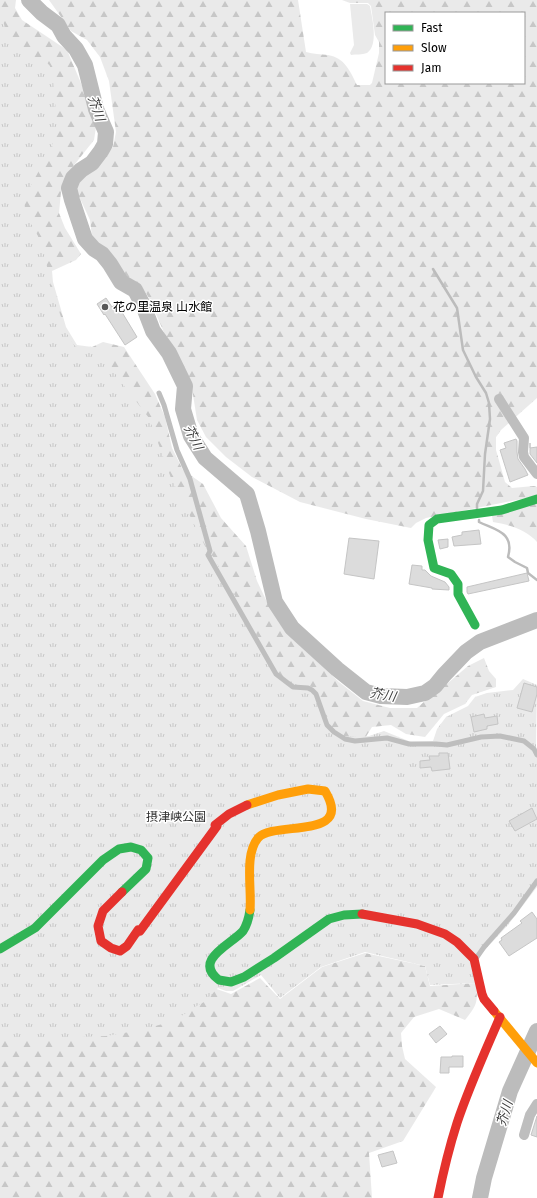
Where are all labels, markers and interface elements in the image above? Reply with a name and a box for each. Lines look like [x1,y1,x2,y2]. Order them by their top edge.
legend [385,12,525,84]
text: Fast [421,21,443,35]
text: Slow [421,41,447,55]
text: Jam [421,61,441,75]
water label: 芥川 [85,93,108,125]
place label: 花の里温泉 山水館 [113,300,212,314]
marker: 花の里温泉 山水館 [100,302,110,312]
water label: 芥川 [181,422,207,454]
water label: 芥川 [369,685,399,704]
park label: 摂津峡公園 [146,810,206,824]
water label: 芥川 [494,1097,516,1128]

